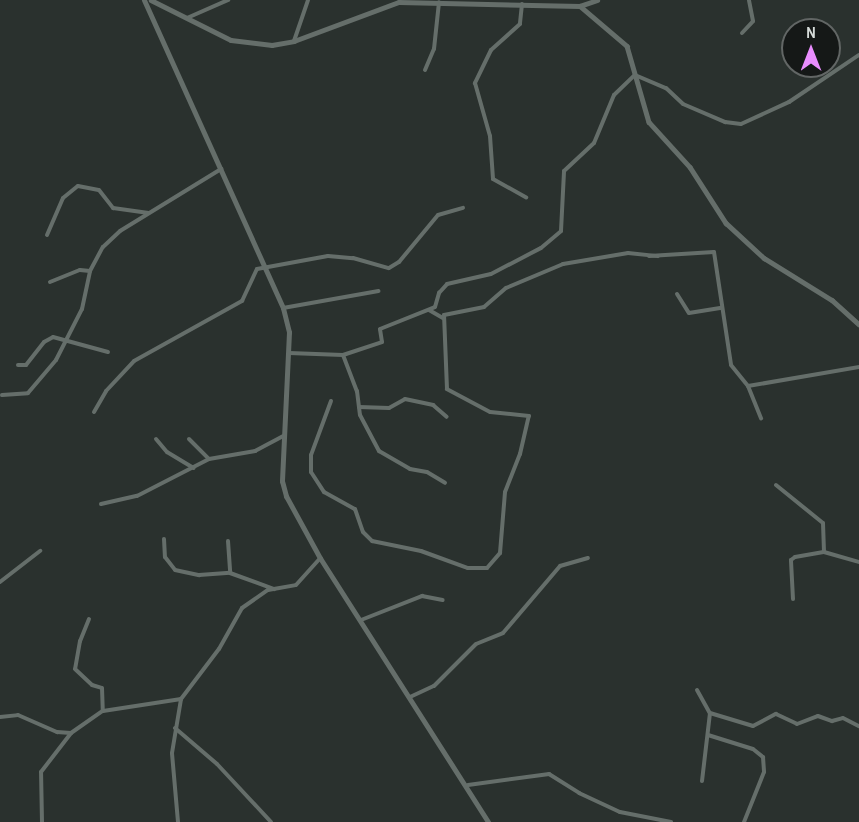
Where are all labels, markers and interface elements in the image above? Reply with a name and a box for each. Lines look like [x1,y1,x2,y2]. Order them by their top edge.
north arrow [781,18,841,78]
text: N [806,21,816,43]

